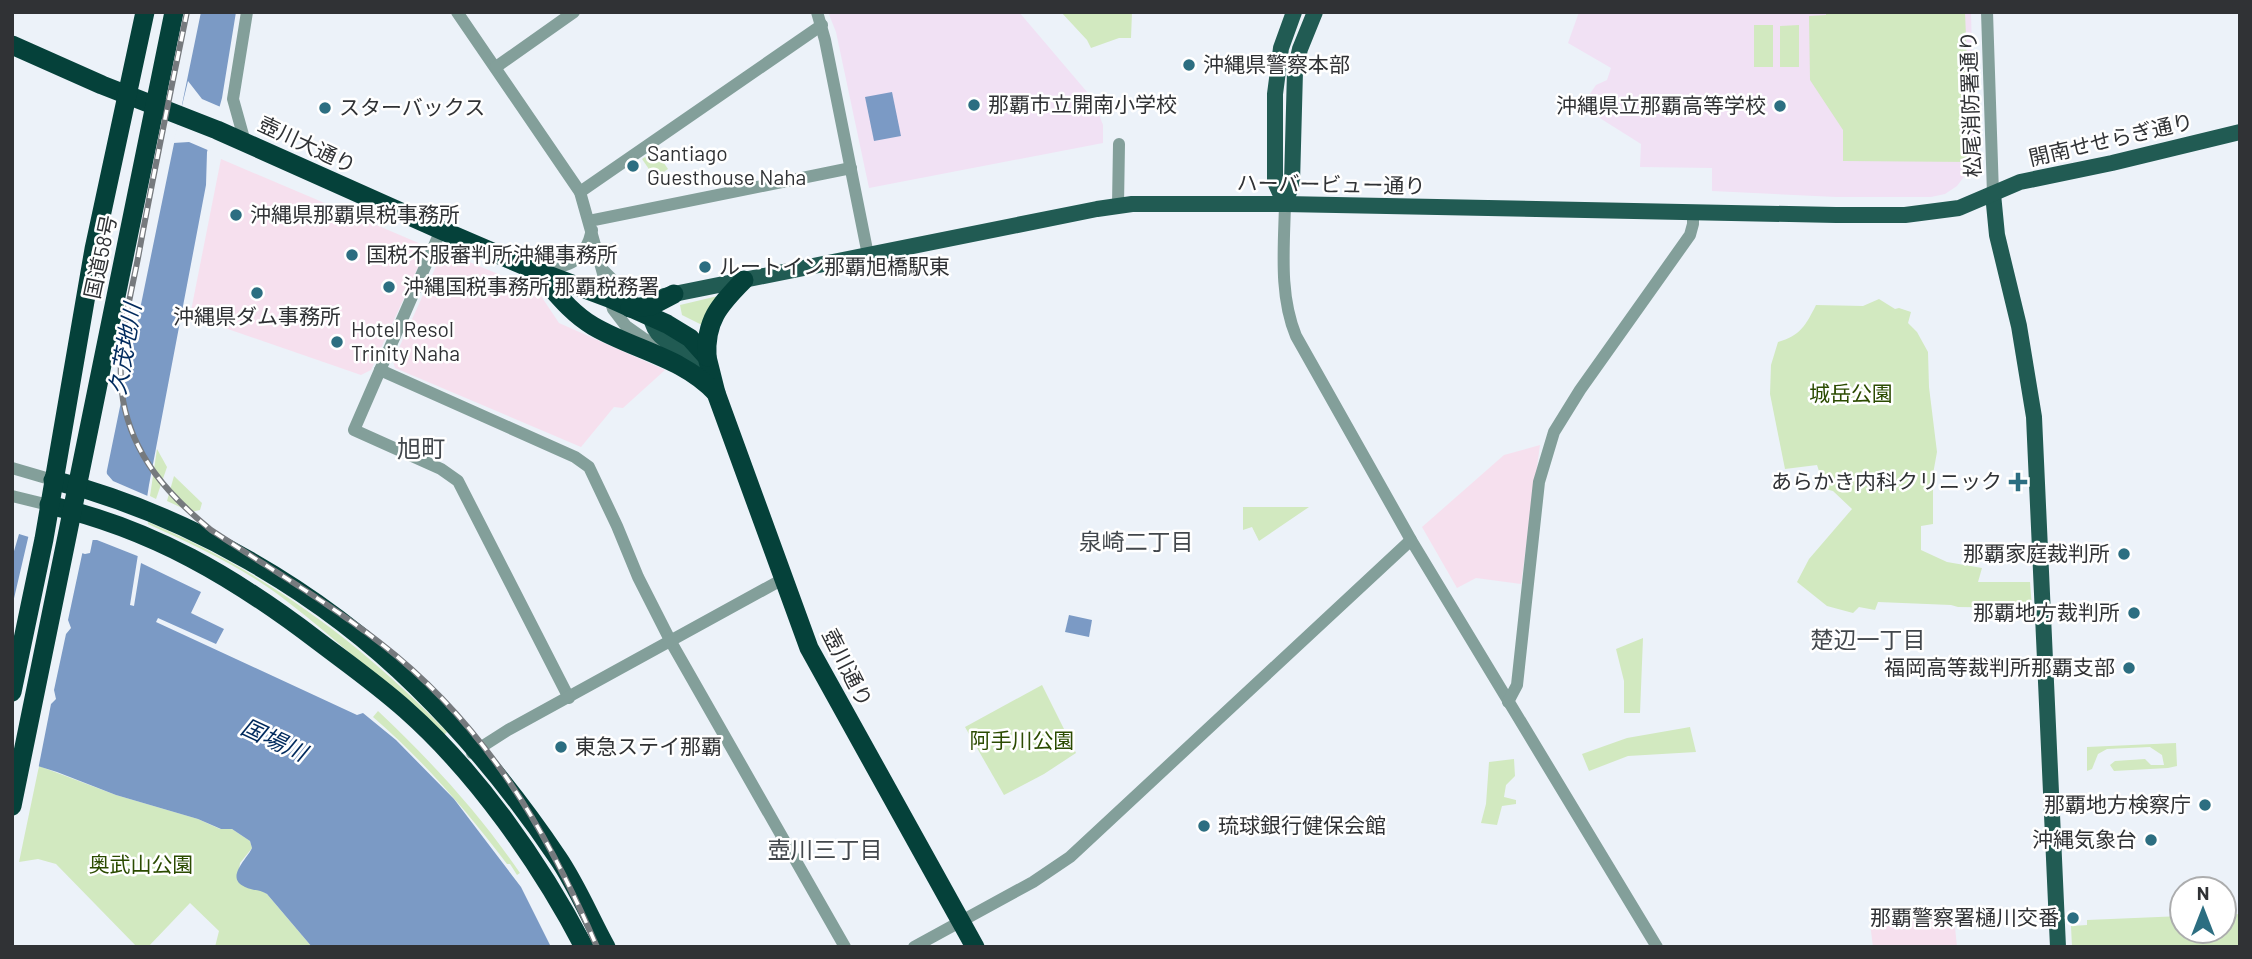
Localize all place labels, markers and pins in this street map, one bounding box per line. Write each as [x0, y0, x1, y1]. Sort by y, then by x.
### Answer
place label: 沖縄県警察本部 [1203, 51, 1350, 76]
marker: 沖縄県警察本部 [1181, 57, 1197, 73]
place label: 那覇市立開南小学校 [988, 91, 1177, 116]
place label: 沖縄県立那覇高等学校 [1556, 92, 1766, 117]
place label: スターバックス [339, 94, 485, 119]
marker: 那覇市立開南小学校 [966, 97, 982, 113]
marker: 沖縄県立那覇高等学校 [1772, 98, 1788, 114]
marker: スターバックス [317, 100, 333, 116]
place label: Santiago Guesthouse Naha [647, 140, 806, 189]
marker: Santiago Guesthouse Naha [625, 158, 641, 174]
place label: 沖縄県那覇県税事務所 [250, 201, 460, 226]
marker: 沖縄県那覇県税事務所 [228, 207, 244, 223]
place label: 国税不服審判所沖縄事務所 [366, 241, 618, 266]
marker: 国税不服審判所沖縄事務所 [344, 247, 360, 263]
place label: ルートイン那覇旭橋駅東 [719, 253, 950, 278]
marker: ルートイン那覇旭橋駅東 [697, 259, 713, 275]
place label: 沖縄国税事務所 那覇税務署 [403, 273, 659, 298]
marker: 沖縄国税事務所 那覇税務署 [381, 279, 397, 295]
marker: 沖縄県ダム事務所 [249, 285, 265, 301]
place label: 沖縄県ダム事務所 [173, 303, 341, 328]
place label: Hotel Resol Trinity Naha [351, 316, 460, 365]
marker: Hotel Resol Trinity Naha [329, 334, 345, 350]
place label: あらかき内科クリニック [1771, 468, 2002, 493]
marker: あらかき内科クリニック [2008, 472, 2028, 492]
place label: 那覇家庭裁判所 [1963, 540, 2110, 565]
marker: 那覇家庭裁判所 [2116, 546, 2132, 562]
place label: 那覇地方裁判所 [1973, 599, 2120, 624]
marker: 那覇地方裁判所 [2126, 605, 2142, 621]
place label: 福岡高等裁判所那覇支部 [1884, 654, 2115, 679]
marker: 福岡高等裁判所那覇支部 [2121, 660, 2137, 676]
place label: 東急ステイ那覇 [575, 733, 722, 758]
marker: 東急ステイ那覇 [553, 739, 569, 755]
place label: 那覇地方検察庁 [2044, 791, 2191, 816]
marker: 那覇地方検察庁 [2197, 797, 2213, 813]
place label: 琉球銀行健保会館 [1218, 812, 1386, 837]
marker: 琉球銀行健保会館 [1196, 818, 1212, 834]
place label: 沖縄気象台 [2032, 826, 2137, 851]
marker: 沖縄気象台 [2143, 832, 2159, 848]
place label: 那覇警察署樋川交番 [1870, 904, 2059, 929]
marker: 那覇警察署樋川交番 [2065, 910, 2081, 926]

